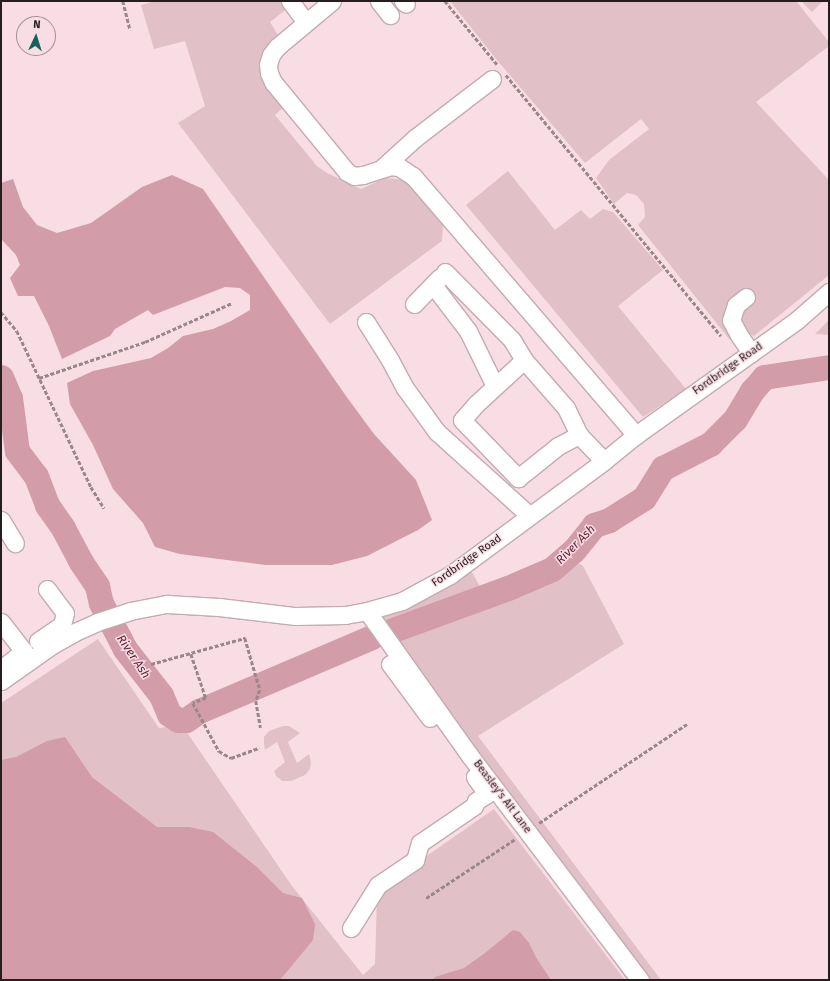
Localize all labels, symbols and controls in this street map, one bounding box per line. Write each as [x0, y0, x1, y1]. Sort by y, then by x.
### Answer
north arrow [16, 16, 56, 56]
text: N [33, 18, 41, 31]
street label: Fordbridge Road [691, 340, 765, 398]
water label: River Ash [553, 522, 599, 568]
street label: Fordbridge Road [430, 532, 504, 590]
water label: River Ash [113, 632, 153, 682]
street label: Beasley's Ait Lane [470, 758, 534, 836]

